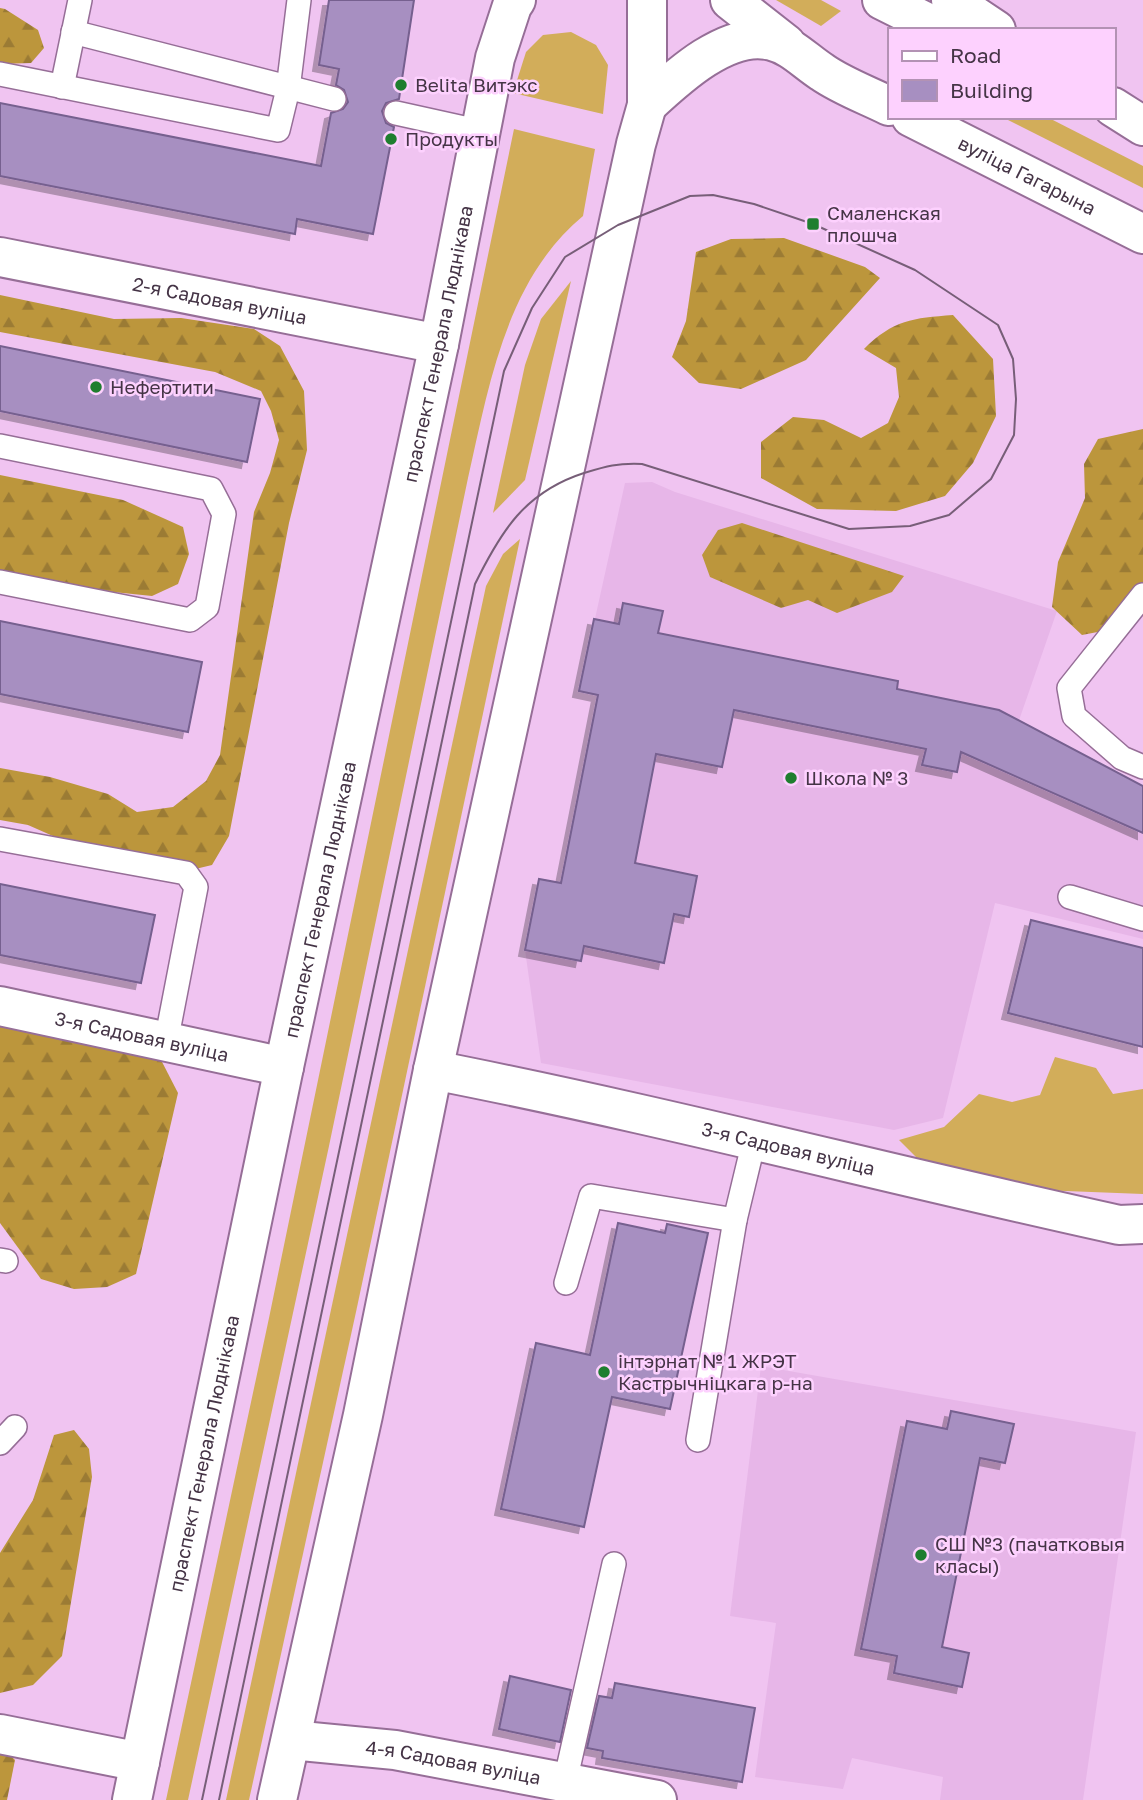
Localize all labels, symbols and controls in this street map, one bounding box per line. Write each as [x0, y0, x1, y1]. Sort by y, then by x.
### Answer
legend [888, 28, 1115, 119]
text: Road [950, 42, 1001, 68]
place label: Belita Витэкс [415, 73, 538, 96]
marker: Belita Витэкс [393, 77, 409, 93]
text: Building [950, 77, 1033, 103]
place label: Продукты [405, 127, 498, 150]
marker: Продукты [383, 131, 399, 147]
street label: вуліца Гагарына [955, 131, 1100, 219]
place label: Смаленская плошча [827, 201, 941, 246]
street label: праспект Генерала Люднікава [398, 203, 477, 484]
marker: Смаленская плошча [805, 216, 821, 232]
street label: 2-я Садовая вуліца [131, 272, 309, 329]
place label: Нефертити [110, 375, 214, 398]
marker: Нефертити [88, 379, 104, 395]
street label: праспект Генерала Люднікава [279, 759, 360, 1040]
place label: Школа № 3 [805, 766, 908, 789]
marker: Школа № 3 [783, 770, 799, 786]
street label: 3-я Садовая вуліца [53, 1006, 231, 1066]
street label: 3-я Садовая вуліца [700, 1117, 877, 1180]
street label: праспект Генерала Люднікава [163, 1313, 243, 1594]
place label: інтэрнат № 1 ЖРЭТ Кастрычніцкага р-на [618, 1349, 813, 1394]
marker: інтэрнат № 1 ЖРЭТ Кастрычніцкага р-на [596, 1364, 612, 1380]
place label: СШ №3 (пачатковыя класы) [935, 1532, 1125, 1577]
marker: СШ №3 (пачатковыя класы) [913, 1547, 929, 1563]
street label: 4-я Садовая вуліца [365, 1735, 543, 1789]

